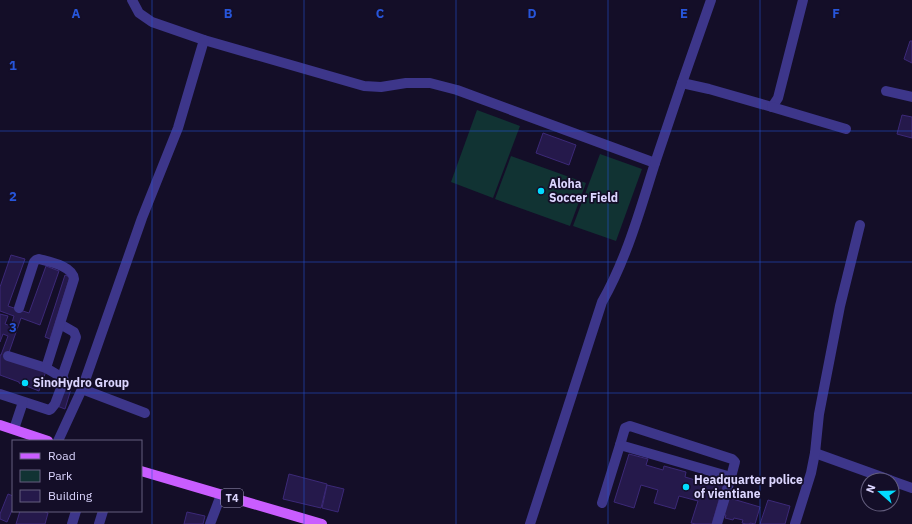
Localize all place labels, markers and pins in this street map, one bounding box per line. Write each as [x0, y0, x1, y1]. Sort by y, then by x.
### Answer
place label: Aloha Soccer Field [549, 176, 618, 205]
marker: Aloha Soccer Field [536, 186, 546, 196]
place label: SinoHydro Group [33, 375, 129, 390]
marker: SinoHydro Group [20, 378, 30, 388]
place label: Headquarter police of vientiane [694, 472, 803, 501]
marker: Headquarter police of vientiane [681, 482, 691, 492]

